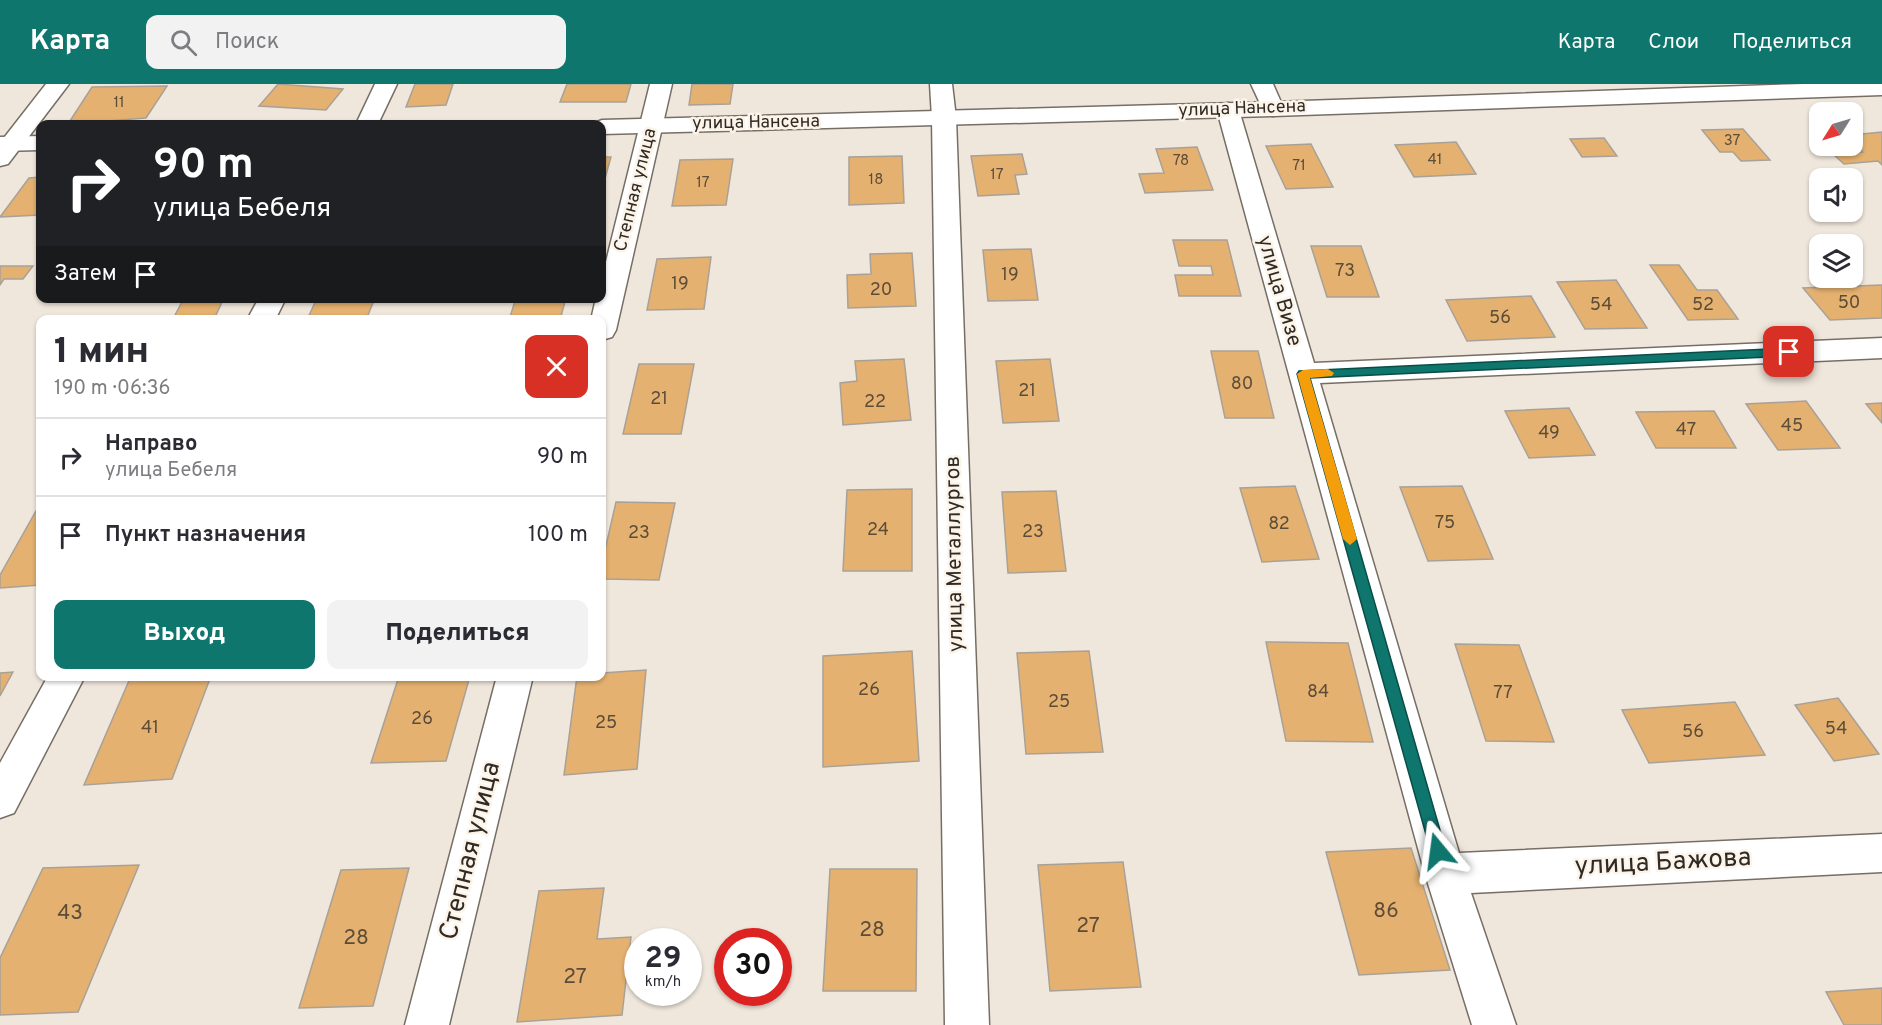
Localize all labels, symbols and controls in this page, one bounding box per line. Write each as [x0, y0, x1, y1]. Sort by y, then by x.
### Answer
search box [146, 15, 566, 69]
text: Карта [30, 24, 110, 60]
icon: search [167, 26, 200, 59]
text: Поиск [215, 29, 279, 56]
text: Карта [1558, 29, 1615, 56]
text: Слои [1648, 29, 1699, 56]
text: Поделиться [1732, 29, 1852, 56]
house number: 11 [113, 94, 125, 113]
street label: улица Нансена [1178, 95, 1306, 123]
north arrow [1809, 102, 1863, 156]
map controls [1809, 102, 1863, 288]
street label: улица Нансена [692, 110, 820, 136]
street label: Степная улица [610, 126, 662, 254]
house number: 37 [1724, 132, 1741, 151]
text: 90 m [153, 140, 254, 193]
icon: right [54, 144, 132, 222]
house number: 41 [1428, 151, 1442, 170]
house number: 78 [1173, 152, 1189, 171]
house number: 71 [1292, 157, 1306, 176]
house number: 17 [990, 166, 1004, 185]
button: sound [1809, 168, 1863, 222]
house number: 18 [869, 171, 883, 190]
house number: 17 [696, 174, 710, 193]
text: улица Бебеля [153, 192, 331, 226]
street label: улица Визе [1250, 232, 1308, 350]
button: layers [1809, 234, 1863, 288]
icon: arrive [129, 258, 162, 291]
house number: 73 [1335, 260, 1355, 283]
text: Затем [54, 261, 117, 288]
house number: 19 [1001, 264, 1019, 287]
house number: 19 [671, 273, 689, 296]
house number: 20 [870, 279, 892, 302]
house number: 50 [1838, 292, 1860, 315]
house number: 54 [1590, 294, 1612, 317]
house number: 52 [1692, 294, 1714, 317]
house number: 56 [1489, 307, 1511, 330]
pin [1763, 326, 1814, 377]
text: 1 мин [54, 330, 149, 376]
button: close [525, 335, 588, 398]
icon: arrive [1772, 335, 1805, 368]
house number: 80 [1231, 373, 1253, 396]
text: 190 m · 06:36 [54, 376, 170, 402]
house number: 21 [1018, 380, 1036, 403]
house number: 21 [650, 388, 668, 411]
house number: 22 [864, 391, 886, 414]
house number: 45 [1781, 415, 1803, 438]
house number: 47 [1676, 419, 1696, 442]
house number: 49 [1538, 422, 1560, 445]
text: Направо [105, 431, 197, 458]
icon: right [54, 441, 87, 474]
text: 90 m [537, 444, 588, 471]
street label: улица Металлургов [940, 456, 970, 652]
text: улица Бебеля [105, 458, 237, 484]
house number: 75 [1435, 512, 1455, 535]
house number: 82 [1268, 513, 1290, 536]
icon: arrive [54, 519, 87, 552]
house number: 24 [867, 519, 889, 542]
house number: 23 [1022, 521, 1044, 544]
text: Пункт назначения [105, 522, 306, 549]
text: 100 m [528, 522, 588, 549]
house number: 23 [628, 522, 650, 545]
button: Выход [54, 600, 315, 669]
button: Поделиться [327, 600, 588, 669]
house number: 26 [858, 679, 880, 702]
house number: 84 [1307, 681, 1329, 704]
house number: 77 [1493, 682, 1513, 705]
house number: 25 [1048, 691, 1070, 714]
house number: 26 [411, 708, 433, 731]
house number: 25 [595, 712, 617, 735]
house number: 41 [141, 717, 159, 740]
house number: 54 [1825, 718, 1847, 741]
house number: 56 [1682, 721, 1704, 744]
street label: Степная улица [433, 758, 509, 944]
position arrow [1406, 819, 1470, 883]
street label: улица Бажова [1574, 842, 1752, 884]
house number: 86 [1373, 898, 1399, 925]
house number: 43 [57, 900, 83, 927]
house number: 27 [1076, 913, 1100, 940]
house number: 28 [859, 917, 885, 944]
house number: 28 [343, 925, 369, 952]
speed limit sign: 30 [714, 928, 792, 1006]
text: 29 [645, 941, 681, 978]
house number: 27 [563, 964, 587, 991]
text: km/h [645, 973, 681, 992]

